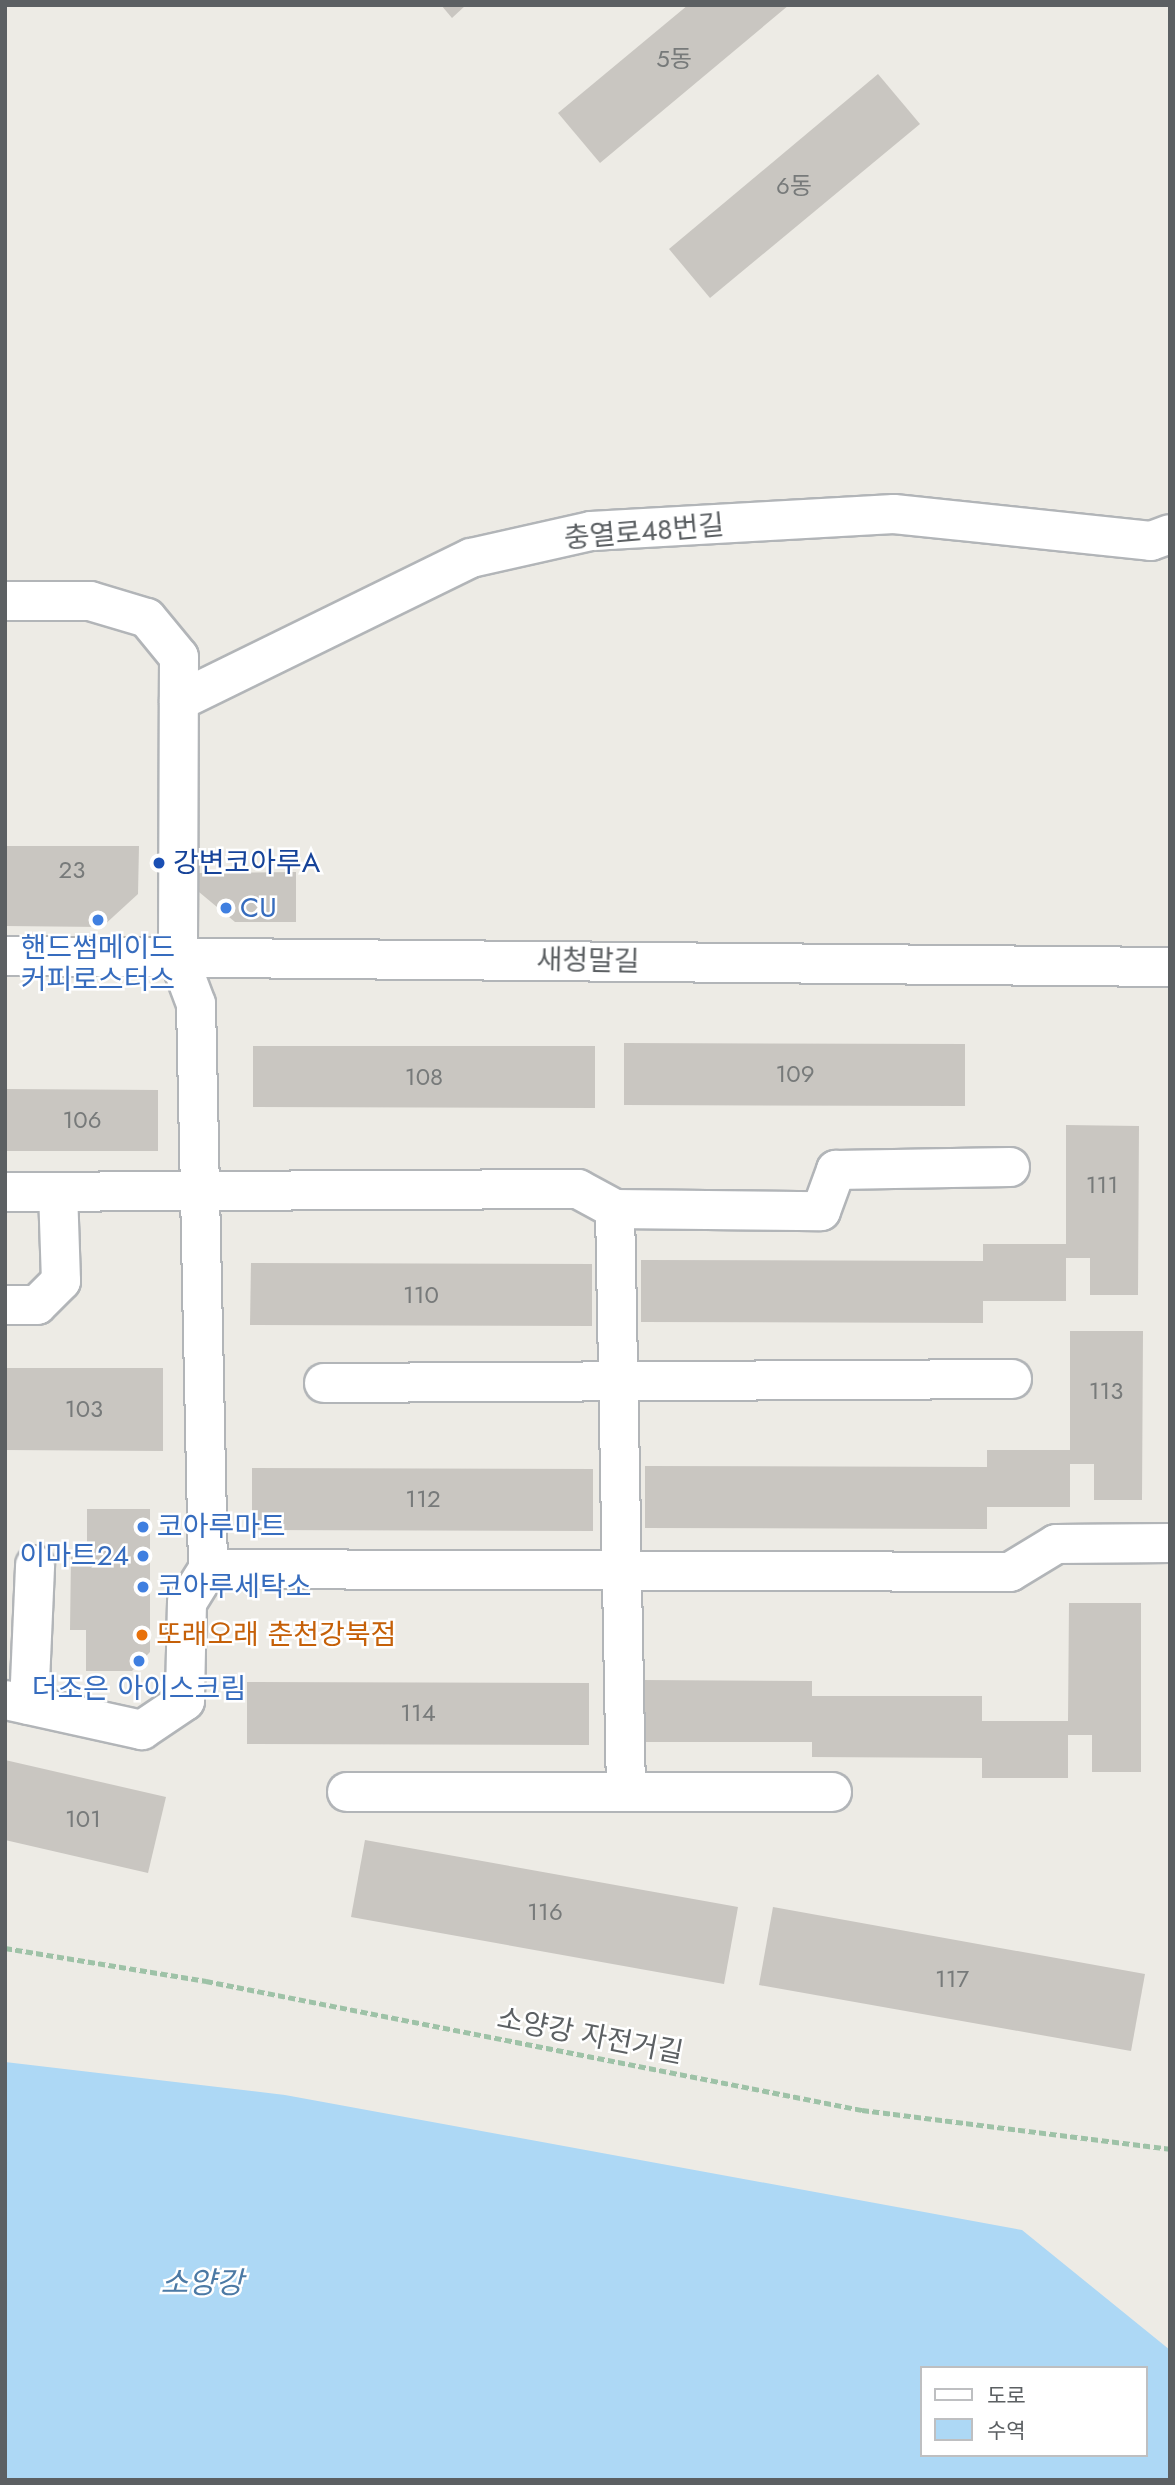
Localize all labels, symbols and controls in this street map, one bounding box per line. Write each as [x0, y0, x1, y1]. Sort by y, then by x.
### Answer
house number: 5동 [656, 45, 692, 73]
house number: 6동 [776, 172, 812, 200]
street label: 충열로48번길 [563, 508, 725, 556]
place label: 강변코아루A [173, 846, 320, 880]
marker: 강변코아루A [151, 855, 167, 871]
house number: 23 [59, 856, 85, 884]
place label: CU [240, 891, 277, 925]
marker: CU [218, 900, 234, 916]
marker: 핸드썸메이드 커피로스터스 [90, 912, 106, 928]
place label: 핸드썸메이드 커피로스터스 [21, 931, 175, 997]
street label: 새청말길 [536, 943, 640, 979]
house number: 109 [775, 1060, 815, 1088]
house number: 108 [405, 1063, 443, 1091]
house number: 106 [62, 1106, 102, 1134]
house number: 111 [1086, 1171, 1118, 1199]
house number: 110 [403, 1281, 439, 1309]
house number: 113 [1089, 1377, 1123, 1405]
house number: 103 [65, 1395, 103, 1423]
house number: 112 [405, 1485, 441, 1513]
place label: 코아루마트 [157, 1510, 286, 1544]
marker: 코아루마트 [135, 1519, 151, 1535]
place label: 이마트24 [19, 1539, 129, 1573]
marker: 이마트24 [135, 1548, 151, 1564]
place label: 코아루세탁소 [157, 1570, 312, 1604]
marker: 코아루세탁소 [135, 1579, 151, 1595]
place label: 또래오래 춘천강북점 [156, 1618, 396, 1652]
marker: 또래오래 춘천강북점 [134, 1627, 150, 1643]
marker: 더조은 아이스크림 [131, 1653, 147, 1669]
place label: 더조은 아이스크림 [32, 1672, 246, 1706]
house number: 114 [400, 1699, 436, 1727]
house number: 101 [65, 1805, 101, 1833]
house number: 116 [527, 1898, 563, 1926]
house number: 117 [935, 1965, 969, 1993]
street label: 소양강 자전거길 [494, 2002, 686, 2070]
water label: 소양강 [161, 2265, 243, 2301]
legend [920, 2366, 1147, 2457]
text: 도로 [987, 2381, 1026, 2411]
text: 수역 [987, 2416, 1026, 2446]

